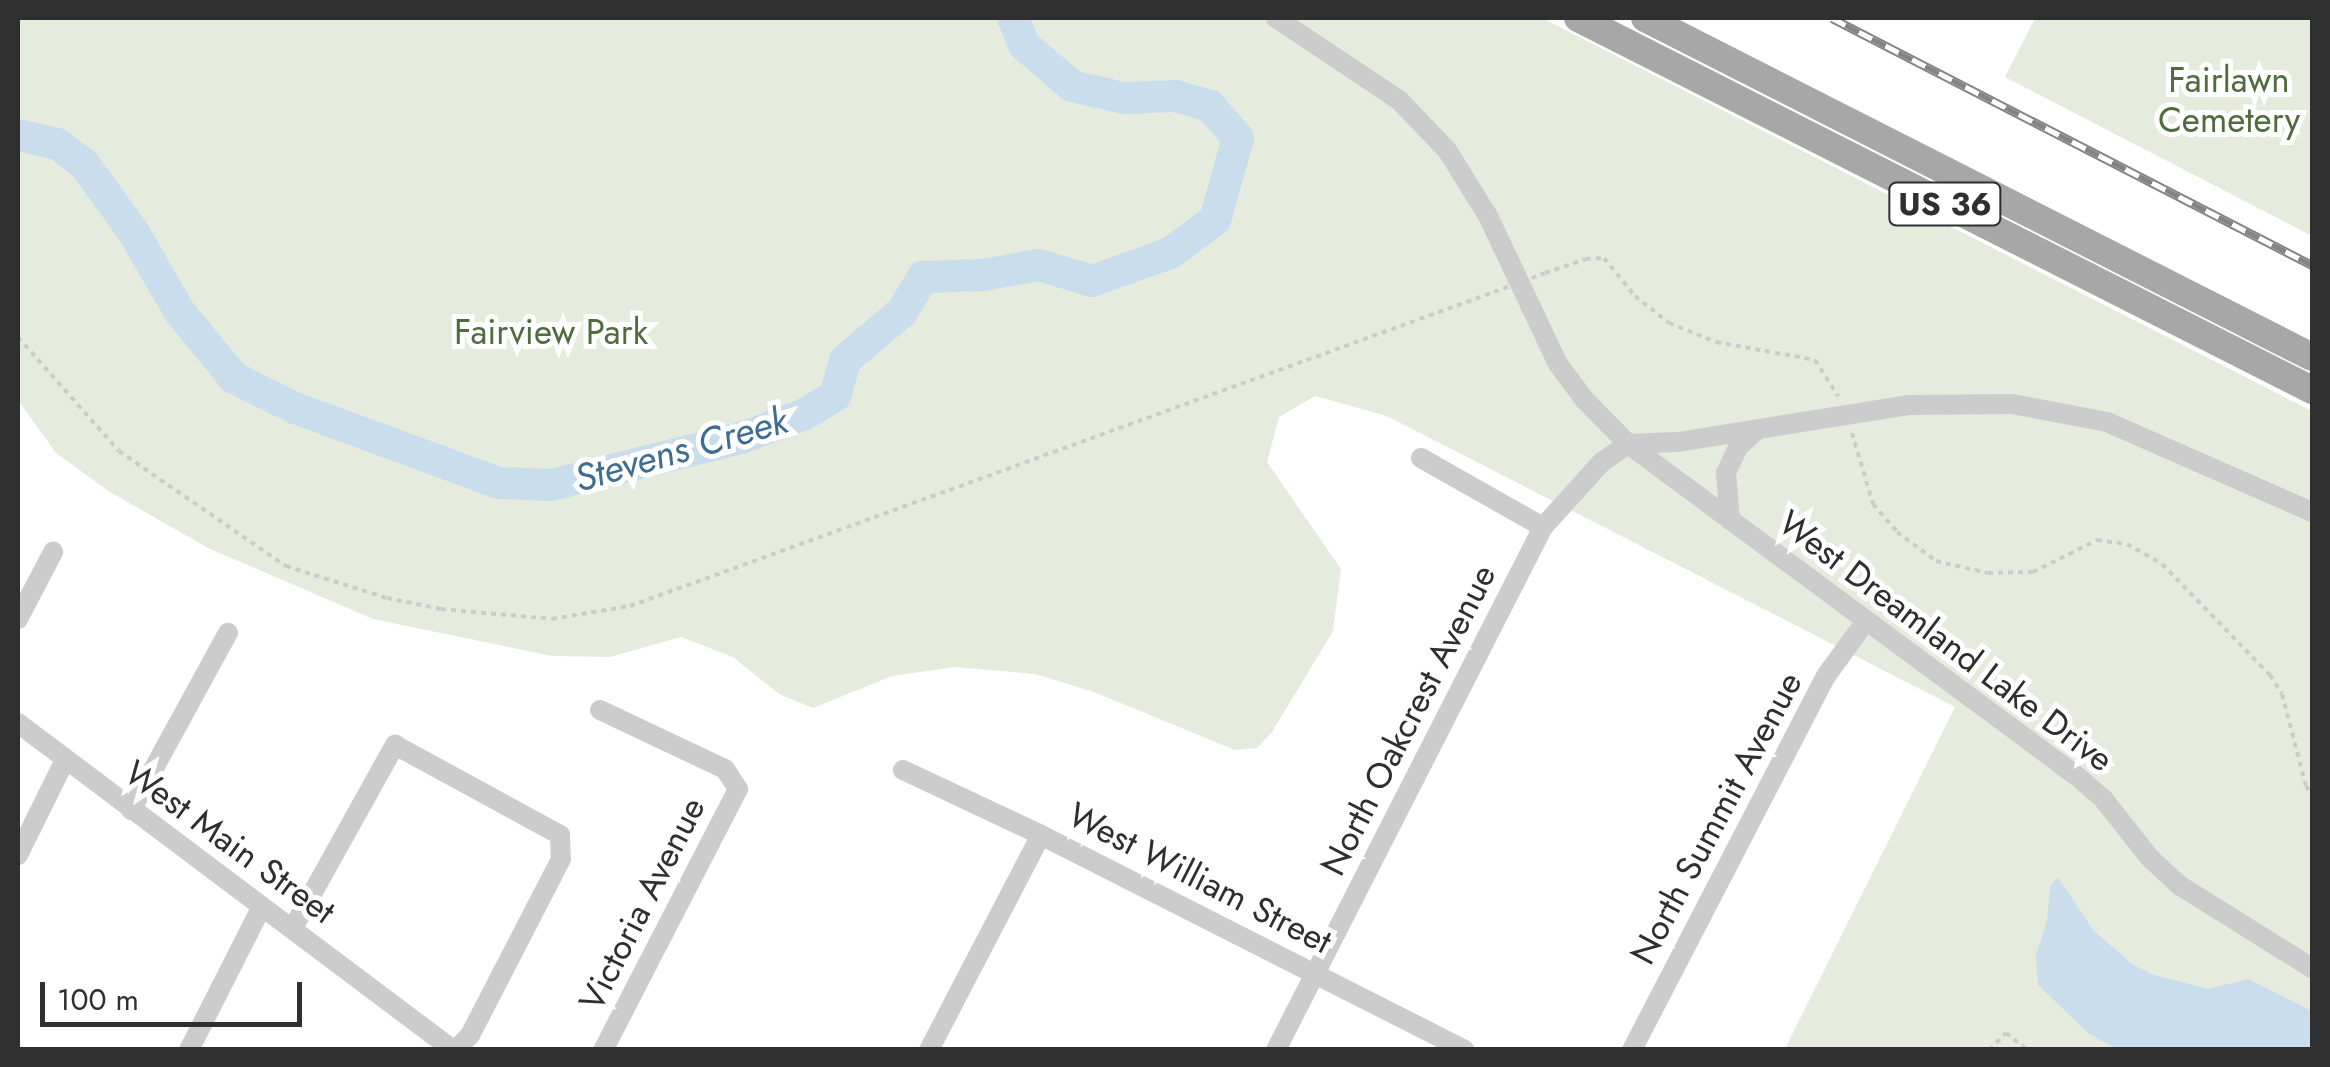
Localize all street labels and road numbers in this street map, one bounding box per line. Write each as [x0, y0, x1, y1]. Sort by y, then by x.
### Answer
road number: US 36 [1888, 177, 2002, 231]
street label: West Dreamland Lake Drive [1771, 502, 2121, 780]
street label: North Oakcrest Avenue [1311, 558, 1505, 882]
street label: North Summit Avenue [1621, 665, 1811, 971]
street label: West Main Street [117, 752, 343, 932]
street label: Victoria Avenue [570, 790, 714, 1018]
street label: West William Street [1061, 793, 1339, 963]

